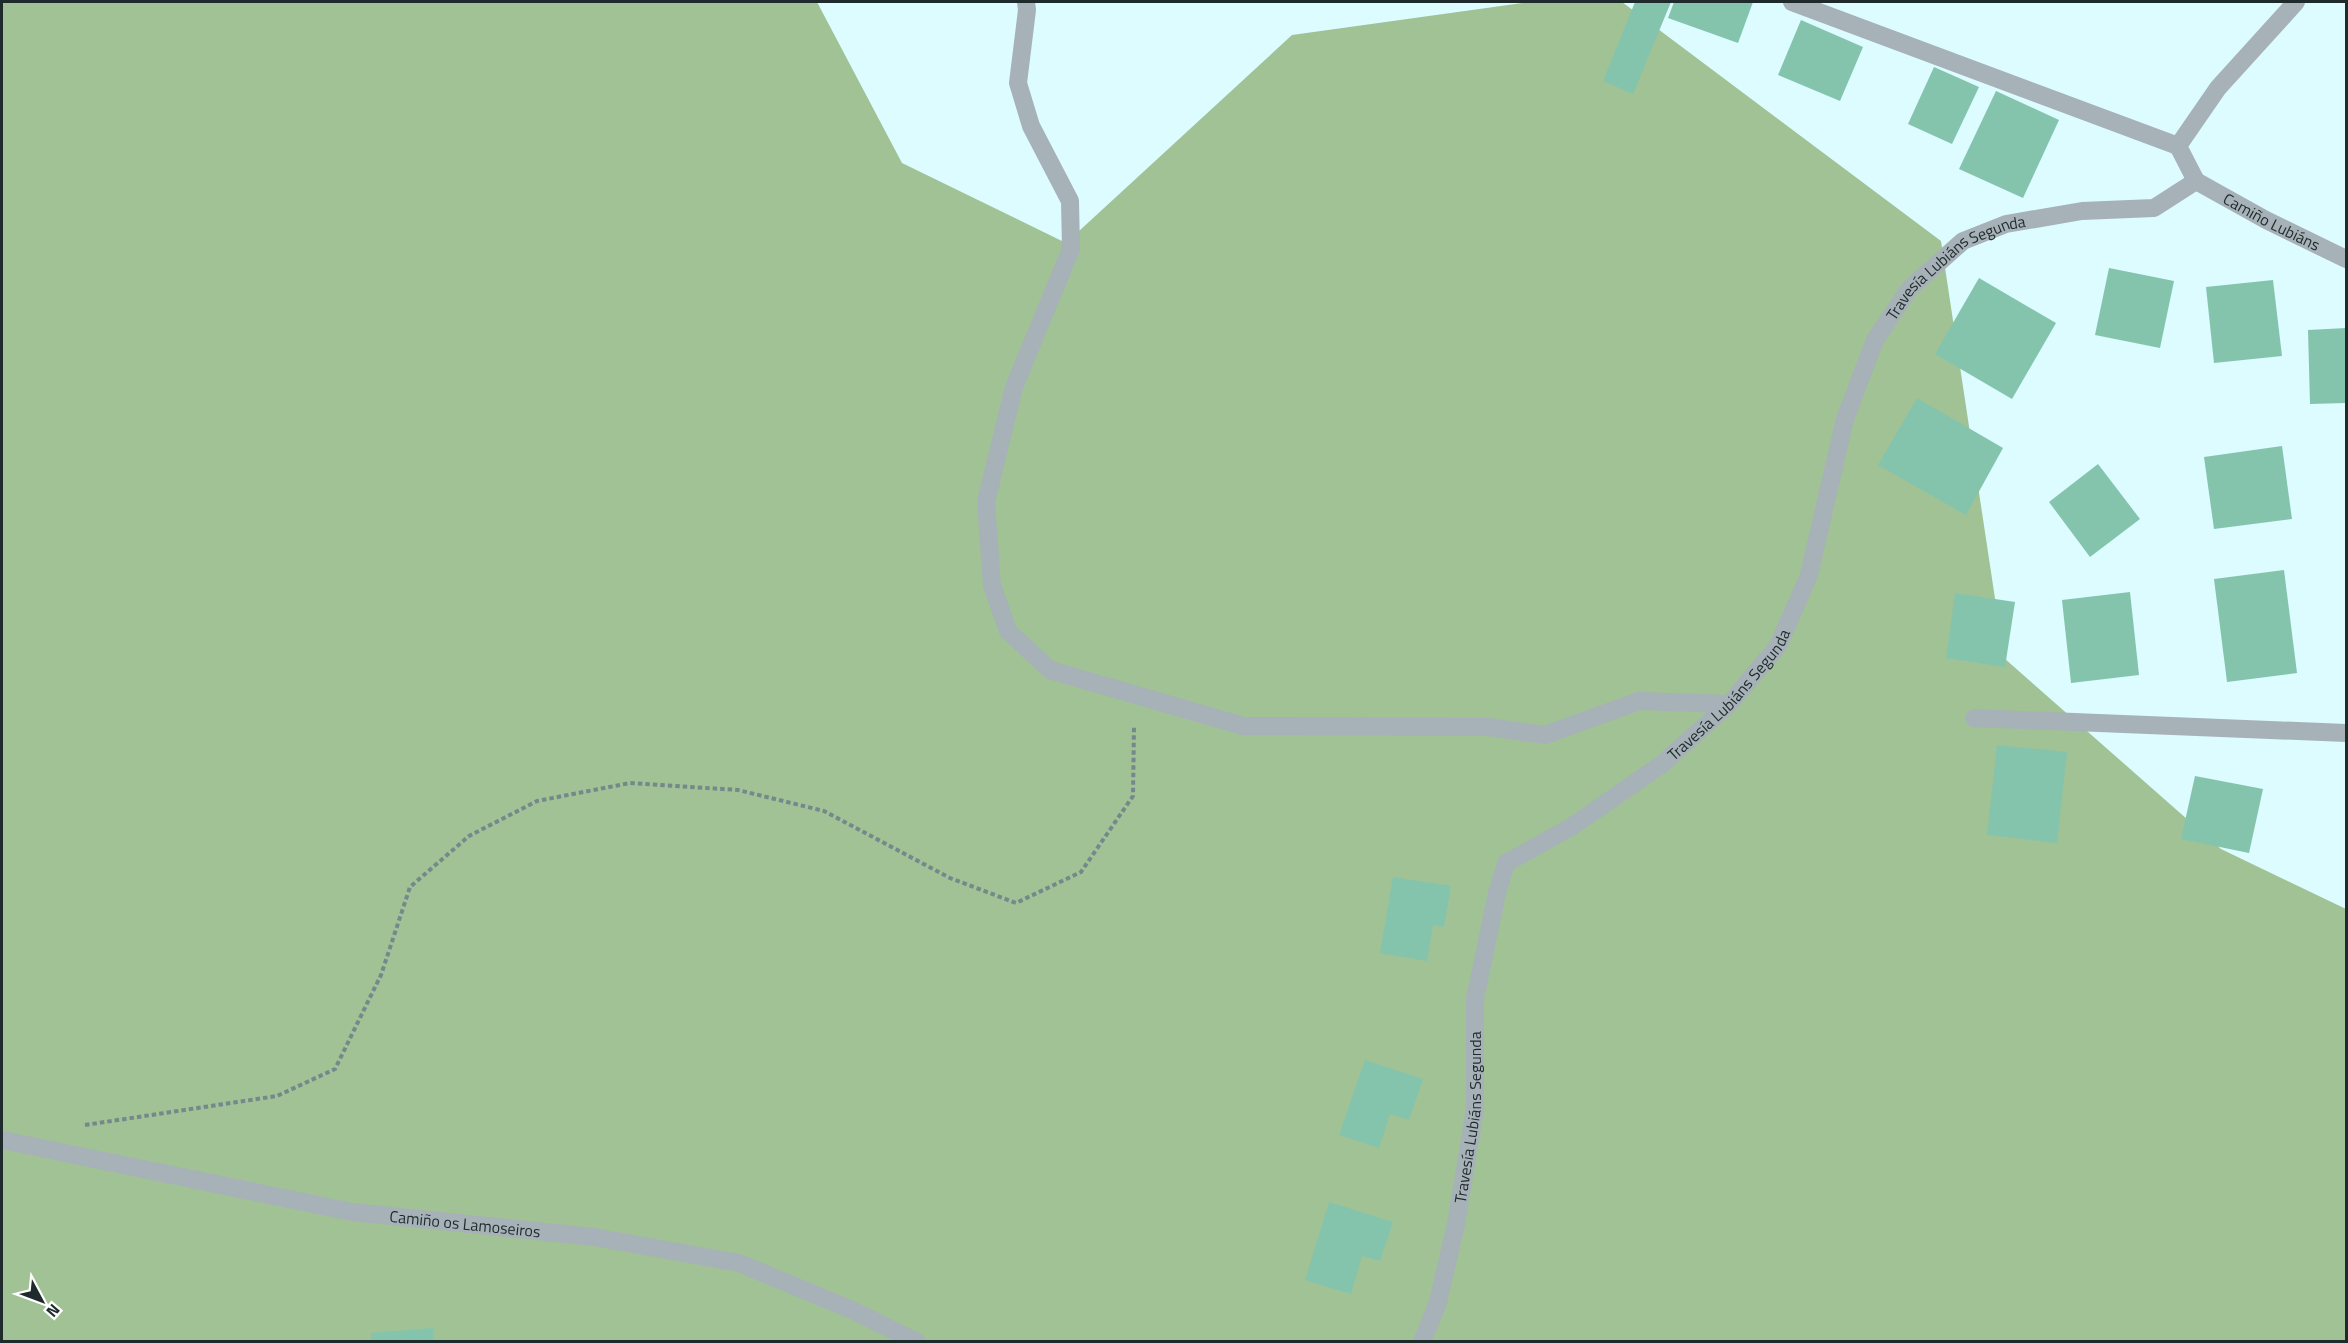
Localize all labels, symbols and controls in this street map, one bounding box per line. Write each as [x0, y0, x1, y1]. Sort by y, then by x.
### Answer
street label: Camiño Lubiáns [2219, 186, 2324, 257]
street label: Travesía Lubiáns Segunda [1880, 209, 2027, 325]
street label: Travesía Lubiáns Segunda [1662, 625, 1796, 766]
street label: Travesía Lubiáns Segunda [1448, 1031, 1487, 1205]
street label: Camiño os Lamoseiros [388, 1204, 542, 1243]
north arrow [12, 1271, 72, 1331]
text: N [41, 1299, 66, 1323]

